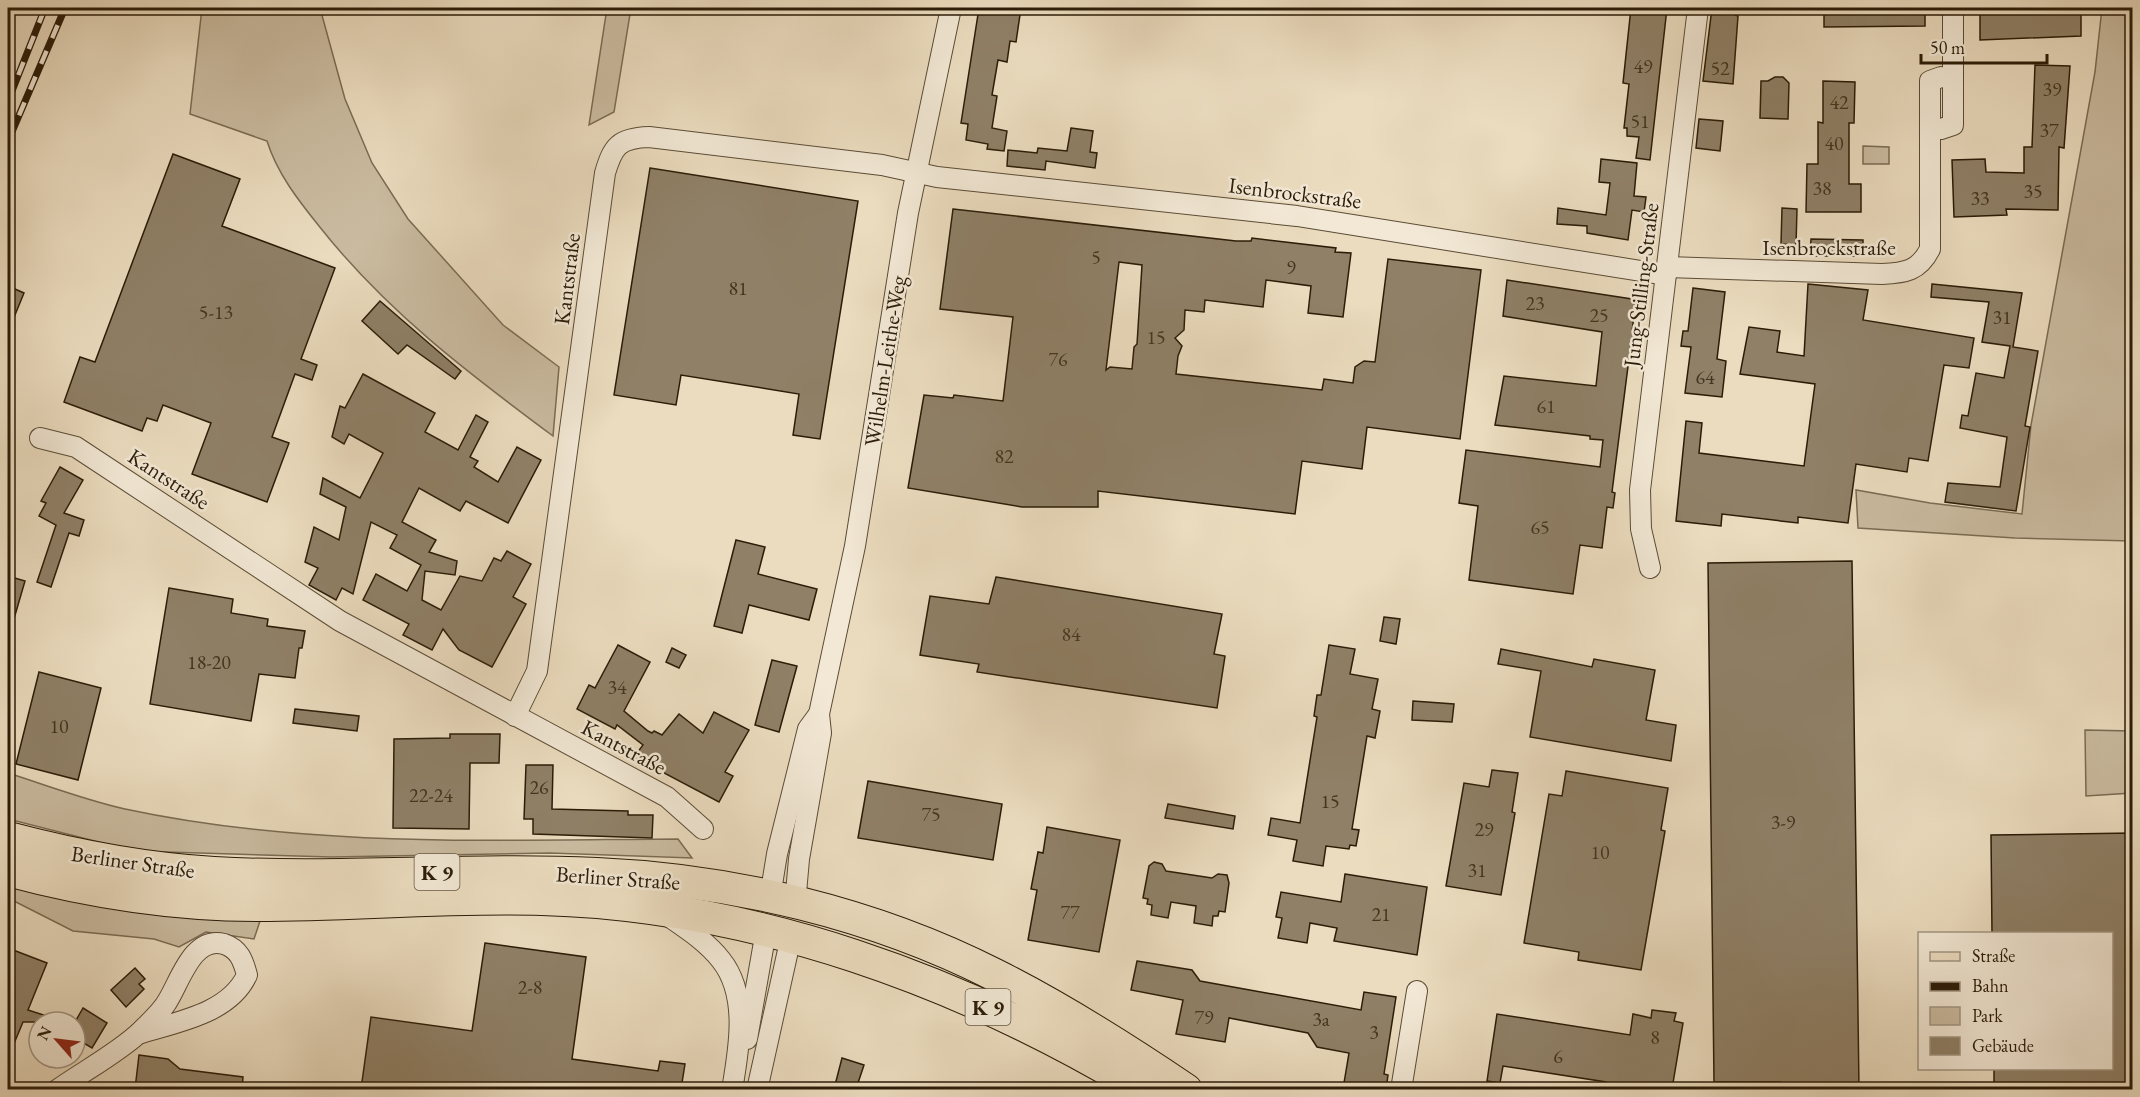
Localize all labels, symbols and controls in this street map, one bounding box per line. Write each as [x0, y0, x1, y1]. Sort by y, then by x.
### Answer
scale bar [1921, 27, 2047, 65]
text: 50 m [1930, 36, 1965, 59]
house number: 49 [1633, 53, 1653, 79]
house number: 52 [1710, 55, 1730, 81]
house number: 39 [2042, 76, 2062, 102]
house number: 42 [1829, 89, 1849, 115]
house number: 51 [1630, 108, 1650, 134]
house number: 37 [2039, 117, 2059, 143]
house number: 40 [1824, 130, 1844, 156]
street label: Isenbrockstraße [1227, 170, 1363, 216]
house number: 38 [1812, 175, 1832, 201]
house number: 35 [2023, 178, 2043, 204]
house number: 33 [1970, 185, 1990, 211]
street label: Jung-Stilling-Straße [1616, 201, 1665, 371]
street label: Kantstraße [547, 231, 587, 326]
street label: Isenbrockstraße [1762, 233, 1896, 262]
house number: 5 [1091, 244, 1101, 270]
house number: 9 [1286, 254, 1296, 280]
street label: Wilhelm-Leithe-Weg [857, 273, 913, 449]
house number: 81 [728, 275, 748, 301]
house number: 23 [1525, 290, 1545, 316]
house number: 5-13 [199, 299, 233, 325]
house number: 25 [1589, 302, 1609, 328]
house number: 31 [1992, 304, 2012, 330]
house number: 15 [1146, 324, 1166, 350]
house number: 76 [1048, 346, 1068, 372]
house number: 64 [1695, 364, 1715, 390]
house number: 61 [1536, 393, 1556, 419]
street label: Kantstraße [122, 442, 216, 516]
house number: 82 [994, 443, 1014, 469]
house number: 65 [1530, 514, 1550, 540]
house number: 84 [1061, 621, 1081, 647]
house number: 18-20 [187, 649, 231, 675]
house number: 34 [607, 674, 627, 700]
house number: 10 [49, 713, 69, 739]
street label: Kantstraße [577, 713, 672, 782]
house number: 26 [529, 774, 549, 800]
house number: 22-24 [409, 782, 453, 808]
house number: 15 [1320, 788, 1340, 814]
house number: 75 [921, 801, 941, 827]
house number: 3-9 [1771, 809, 1796, 835]
house number: 29 [1474, 816, 1494, 842]
street label: Berliner Straße [69, 839, 197, 885]
house number: 10 [1590, 839, 1610, 865]
road number: K 9 [414, 854, 460, 890]
house number: 31 [1467, 857, 1487, 883]
street label: Berliner Straße [555, 859, 681, 897]
house number: 77 [1060, 899, 1080, 925]
house number: 21 [1371, 901, 1391, 927]
legend [1918, 932, 2113, 1070]
text: Straße [1972, 944, 2015, 967]
house number: 2-8 [518, 974, 542, 1000]
text: Bahn [1972, 974, 2009, 997]
road number: K 9 [966, 989, 1010, 1025]
house number: 79 [1194, 1004, 1214, 1030]
text: Park [1972, 1004, 2003, 1027]
house number: 3a [1312, 1006, 1330, 1032]
north arrow [27, 1010, 87, 1070]
house number: 3 [1369, 1019, 1379, 1045]
text: N [32, 1023, 57, 1044]
house number: 8 [1650, 1024, 1660, 1050]
text: Gebäude [1972, 1034, 2034, 1057]
house number: 6 [1553, 1043, 1563, 1069]

